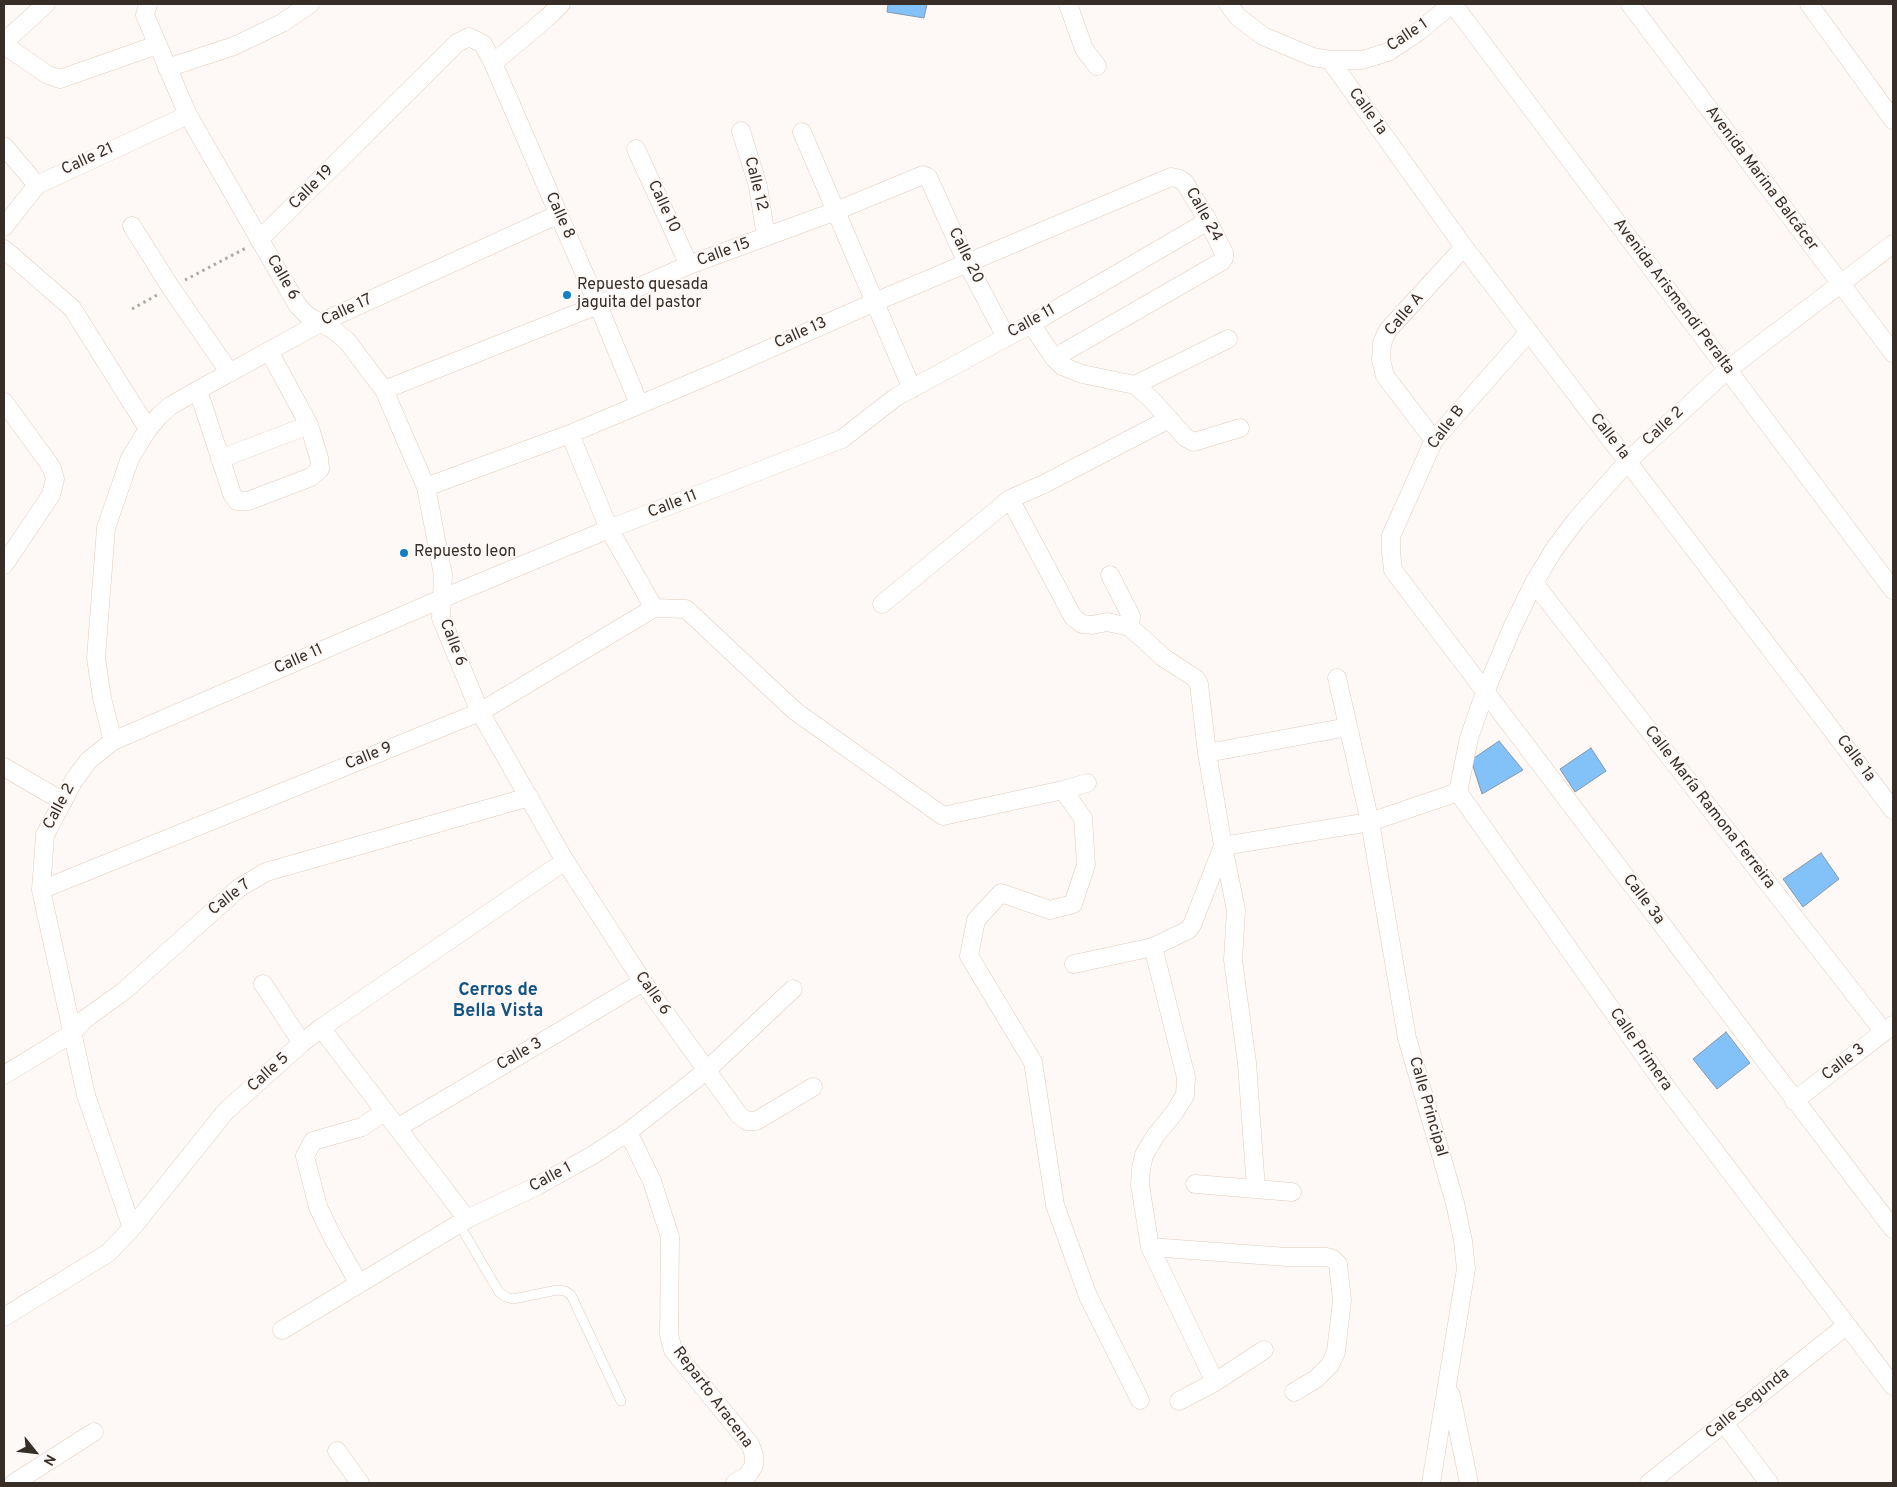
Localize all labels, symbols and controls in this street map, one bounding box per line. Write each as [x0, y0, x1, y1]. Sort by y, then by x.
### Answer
street label: Calle 1 [1384, 15, 1432, 57]
street label: Calle 1a [1344, 85, 1390, 139]
street label: Avenida Marina Balcácer [1700, 103, 1822, 255]
street label: Calle 21 [59, 140, 117, 180]
street label: Calle 12 [739, 155, 771, 213]
street label: Calle 19 [286, 162, 338, 214]
street label: Calle 10 [643, 178, 683, 236]
street label: Calle 24 [1180, 185, 1226, 245]
street label: Calle 8 [540, 190, 578, 242]
street label: Avenida Arismendi Peralta [1608, 215, 1738, 379]
street label: Calle 20 [943, 225, 987, 287]
street label: Calle 15 [695, 235, 753, 271]
street label: Calle 6 [261, 252, 303, 304]
place label: Repuesto quesada jaguita del pastor [577, 276, 708, 314]
marker: Repuesto quesada jaguita del pastor [561, 289, 573, 301]
street label: Calle A [1381, 290, 1429, 340]
street label: Calle 17 [319, 291, 375, 331]
street label: Calle 11 [1005, 301, 1059, 343]
street label: Calle 13 [772, 314, 830, 354]
street label: Calle B [1424, 402, 1470, 454]
street label: Calle 2 [1639, 403, 1689, 451]
street label: Calle 1a [1585, 410, 1633, 464]
street label: Calle 11 [646, 487, 700, 523]
place label: Repuesto leon [414, 543, 516, 563]
marker: Repuesto leon [398, 547, 410, 559]
street label: Calle 6 [434, 617, 470, 669]
street label: Calle 11 [272, 641, 326, 679]
street label: Calle María Ramona Ferreira [1639, 723, 1779, 893]
street label: Calle 1a [1831, 732, 1879, 786]
street label: Calle 9 [343, 739, 395, 775]
street label: Calle 2 [40, 781, 80, 833]
street label: Calle 3a [1618, 871, 1668, 929]
street label: Calle 7 [205, 876, 255, 920]
street label: Calle 6 [630, 968, 674, 1020]
district label: Cerros de Bella Vista [453, 980, 543, 1022]
street label: Calle Primera [1604, 1005, 1676, 1095]
street label: Calle 3 [494, 1034, 546, 1076]
street label: Calle 3 [1819, 1040, 1869, 1086]
street label: Calle 5 [244, 1049, 294, 1097]
street label: Calle Principal [1404, 1055, 1450, 1159]
street label: Calle 1 [526, 1159, 576, 1197]
street label: Reparto Aracena [668, 1344, 756, 1452]
street label: Calle Segunda [1702, 1364, 1794, 1444]
north arrow [10, 1427, 60, 1477]
text: N [39, 1451, 58, 1468]

